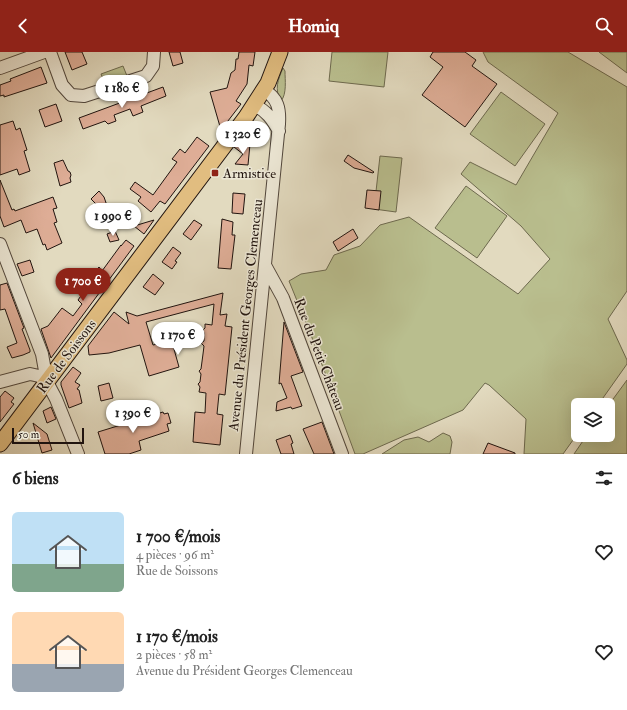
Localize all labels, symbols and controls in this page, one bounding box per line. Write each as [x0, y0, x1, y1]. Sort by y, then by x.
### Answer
icon: back [12, 15, 34, 37]
text: Homiq [288, 15, 339, 38]
icon: search [593, 15, 615, 37]
pin: 1 180 € [85, 75, 159, 109]
text: 1 180 € [104, 80, 140, 96]
pin: 1 320 € [206, 121, 280, 155]
text: 1 320 € [225, 126, 261, 142]
place label: Armistice [222, 165, 276, 182]
marker: Armistice [210, 168, 220, 178]
street label: Avenue du Président Georges Clemenceau [225, 198, 266, 433]
pin: 1 990 € [76, 203, 150, 237]
text: 1 990 € [94, 208, 132, 224]
pin: 1 700 € [46, 268, 120, 302]
text: 1 700 € [65, 273, 101, 289]
street label: Rue du Petit Château [290, 296, 349, 413]
street label: Rue de Soissons [33, 316, 100, 397]
pin: 1 170 € [141, 322, 215, 356]
text: 1 170 € [161, 327, 195, 343]
map controls [571, 398, 615, 442]
button: layers [571, 398, 615, 442]
pin: 1 390 € [96, 400, 170, 434]
text: 1 390 € [115, 405, 151, 421]
scale bar [12, 426, 84, 445]
text: 50 m [18, 428, 39, 441]
icon: filters [593, 467, 615, 489]
text: 6 biens [12, 468, 59, 489]
text: 1 700 €/mois [136, 526, 220, 547]
icon: home [44, 528, 92, 576]
icon: heart [593, 541, 615, 563]
text: 4 pièces · 96 m² [136, 547, 214, 563]
text: Rue de Soissons [136, 563, 218, 579]
text: 1 170 €/mois [136, 626, 218, 647]
icon: home [44, 628, 92, 676]
icon: heart [593, 641, 615, 663]
text: 2 pièces · 58 m² [136, 647, 212, 663]
text: Avenue du Président Georges Clemenceau [136, 663, 353, 679]

